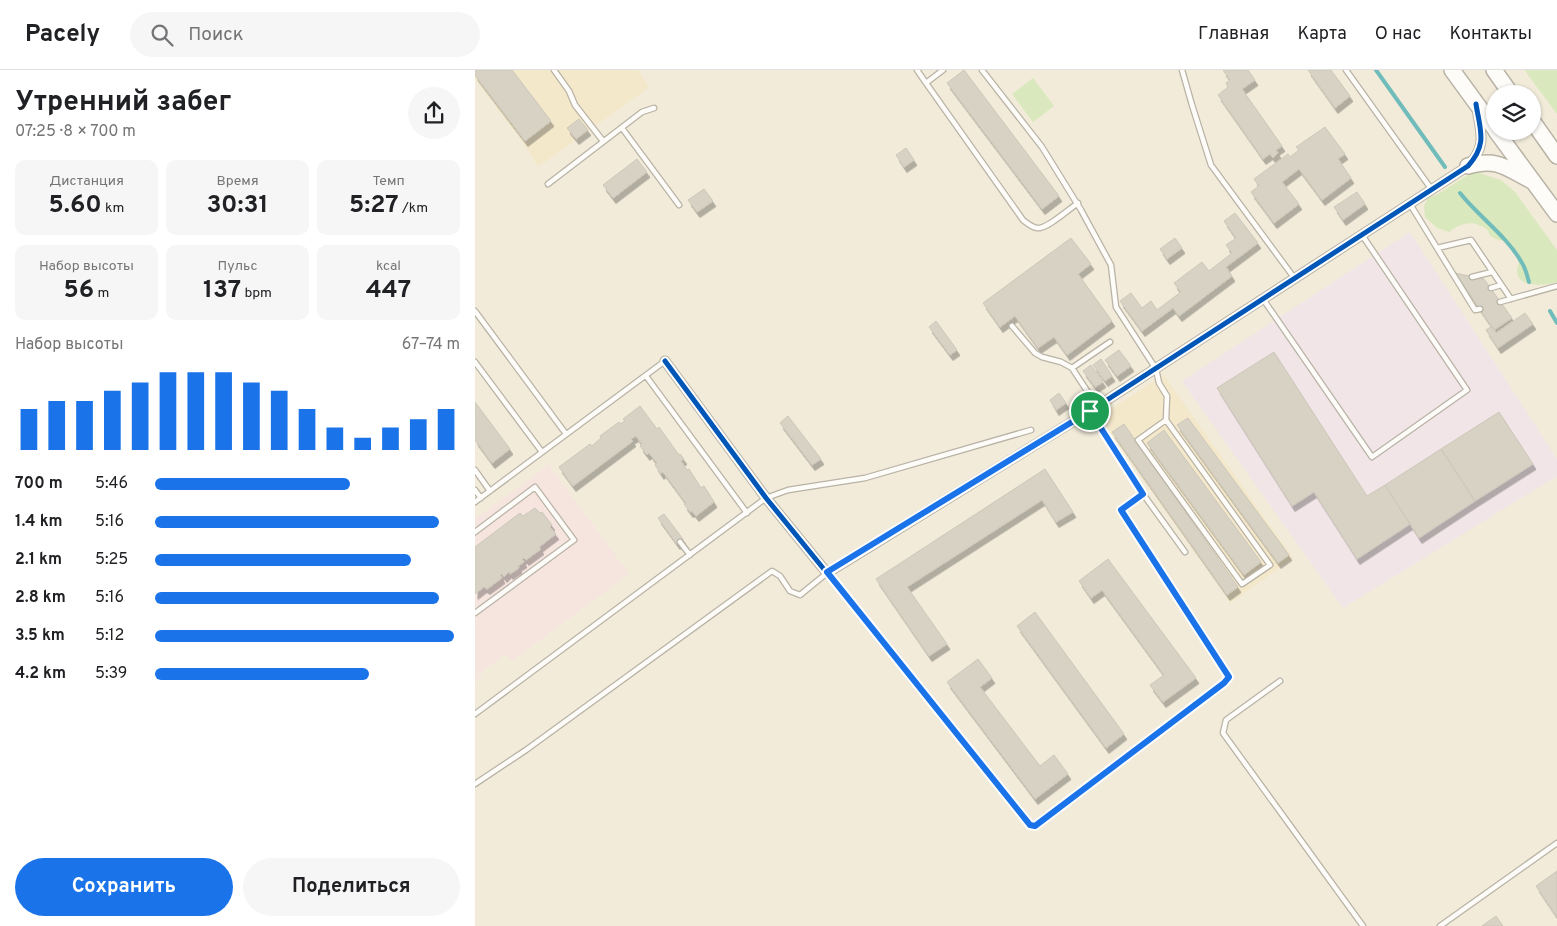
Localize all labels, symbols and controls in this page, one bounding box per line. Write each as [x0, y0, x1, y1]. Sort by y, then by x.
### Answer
search box [130, 12, 480, 57]
text: Pacely [25, 20, 100, 50]
icon: search [148, 21, 176, 49]
text: Поиск [188, 23, 244, 47]
text: Главная [1198, 23, 1269, 46]
text: Карта [1297, 23, 1347, 46]
text: О нас [1375, 23, 1421, 46]
text: Контакты [1449, 23, 1532, 46]
text: Утренний забег [15, 85, 231, 121]
map controls [1486, 85, 1541, 140]
button: layers [1486, 85, 1541, 140]
button: share [408, 87, 460, 139]
text: 07:25 · 8 × 700 m [15, 122, 136, 142]
text: Дистанция [49, 173, 124, 190]
text: Время [216, 173, 259, 190]
text: Темп [372, 173, 405, 190]
text: 5.60 [49, 190, 102, 222]
text: 30:31 [206, 190, 269, 222]
text: 5:27 [349, 190, 399, 222]
text: km [102, 200, 124, 217]
text: /km [399, 200, 428, 217]
text: Набор высоты [39, 258, 134, 275]
text: Пульс [218, 258, 257, 275]
text: kcal [376, 258, 401, 275]
text: 56 [64, 275, 94, 307]
text: 137 [203, 275, 241, 307]
text: 447 [366, 275, 411, 307]
text: m [94, 285, 109, 302]
text: bpm [241, 285, 272, 302]
text: Набор высоты [15, 335, 123, 355]
text: 67–74 m [402, 335, 460, 355]
pin [1069, 390, 1111, 432]
icon: arrive [1076, 397, 1104, 425]
text: 700 m [15, 474, 63, 494]
text: 5:46 [95, 474, 128, 494]
text: 1.4 km [15, 512, 63, 532]
text: 5:16 [95, 512, 124, 532]
text: 2.1 km [15, 550, 62, 570]
text: 5:25 [95, 550, 128, 570]
text: 2.8 km [15, 588, 66, 608]
text: 5:16 [95, 588, 124, 608]
text: 3.5 km [15, 626, 65, 646]
text: 5:12 [95, 626, 124, 646]
text: 4.2 km [15, 664, 66, 684]
text: 5:39 [95, 664, 127, 684]
button: Сохранить [15, 858, 233, 916]
button: Поделиться [243, 858, 460, 916]

